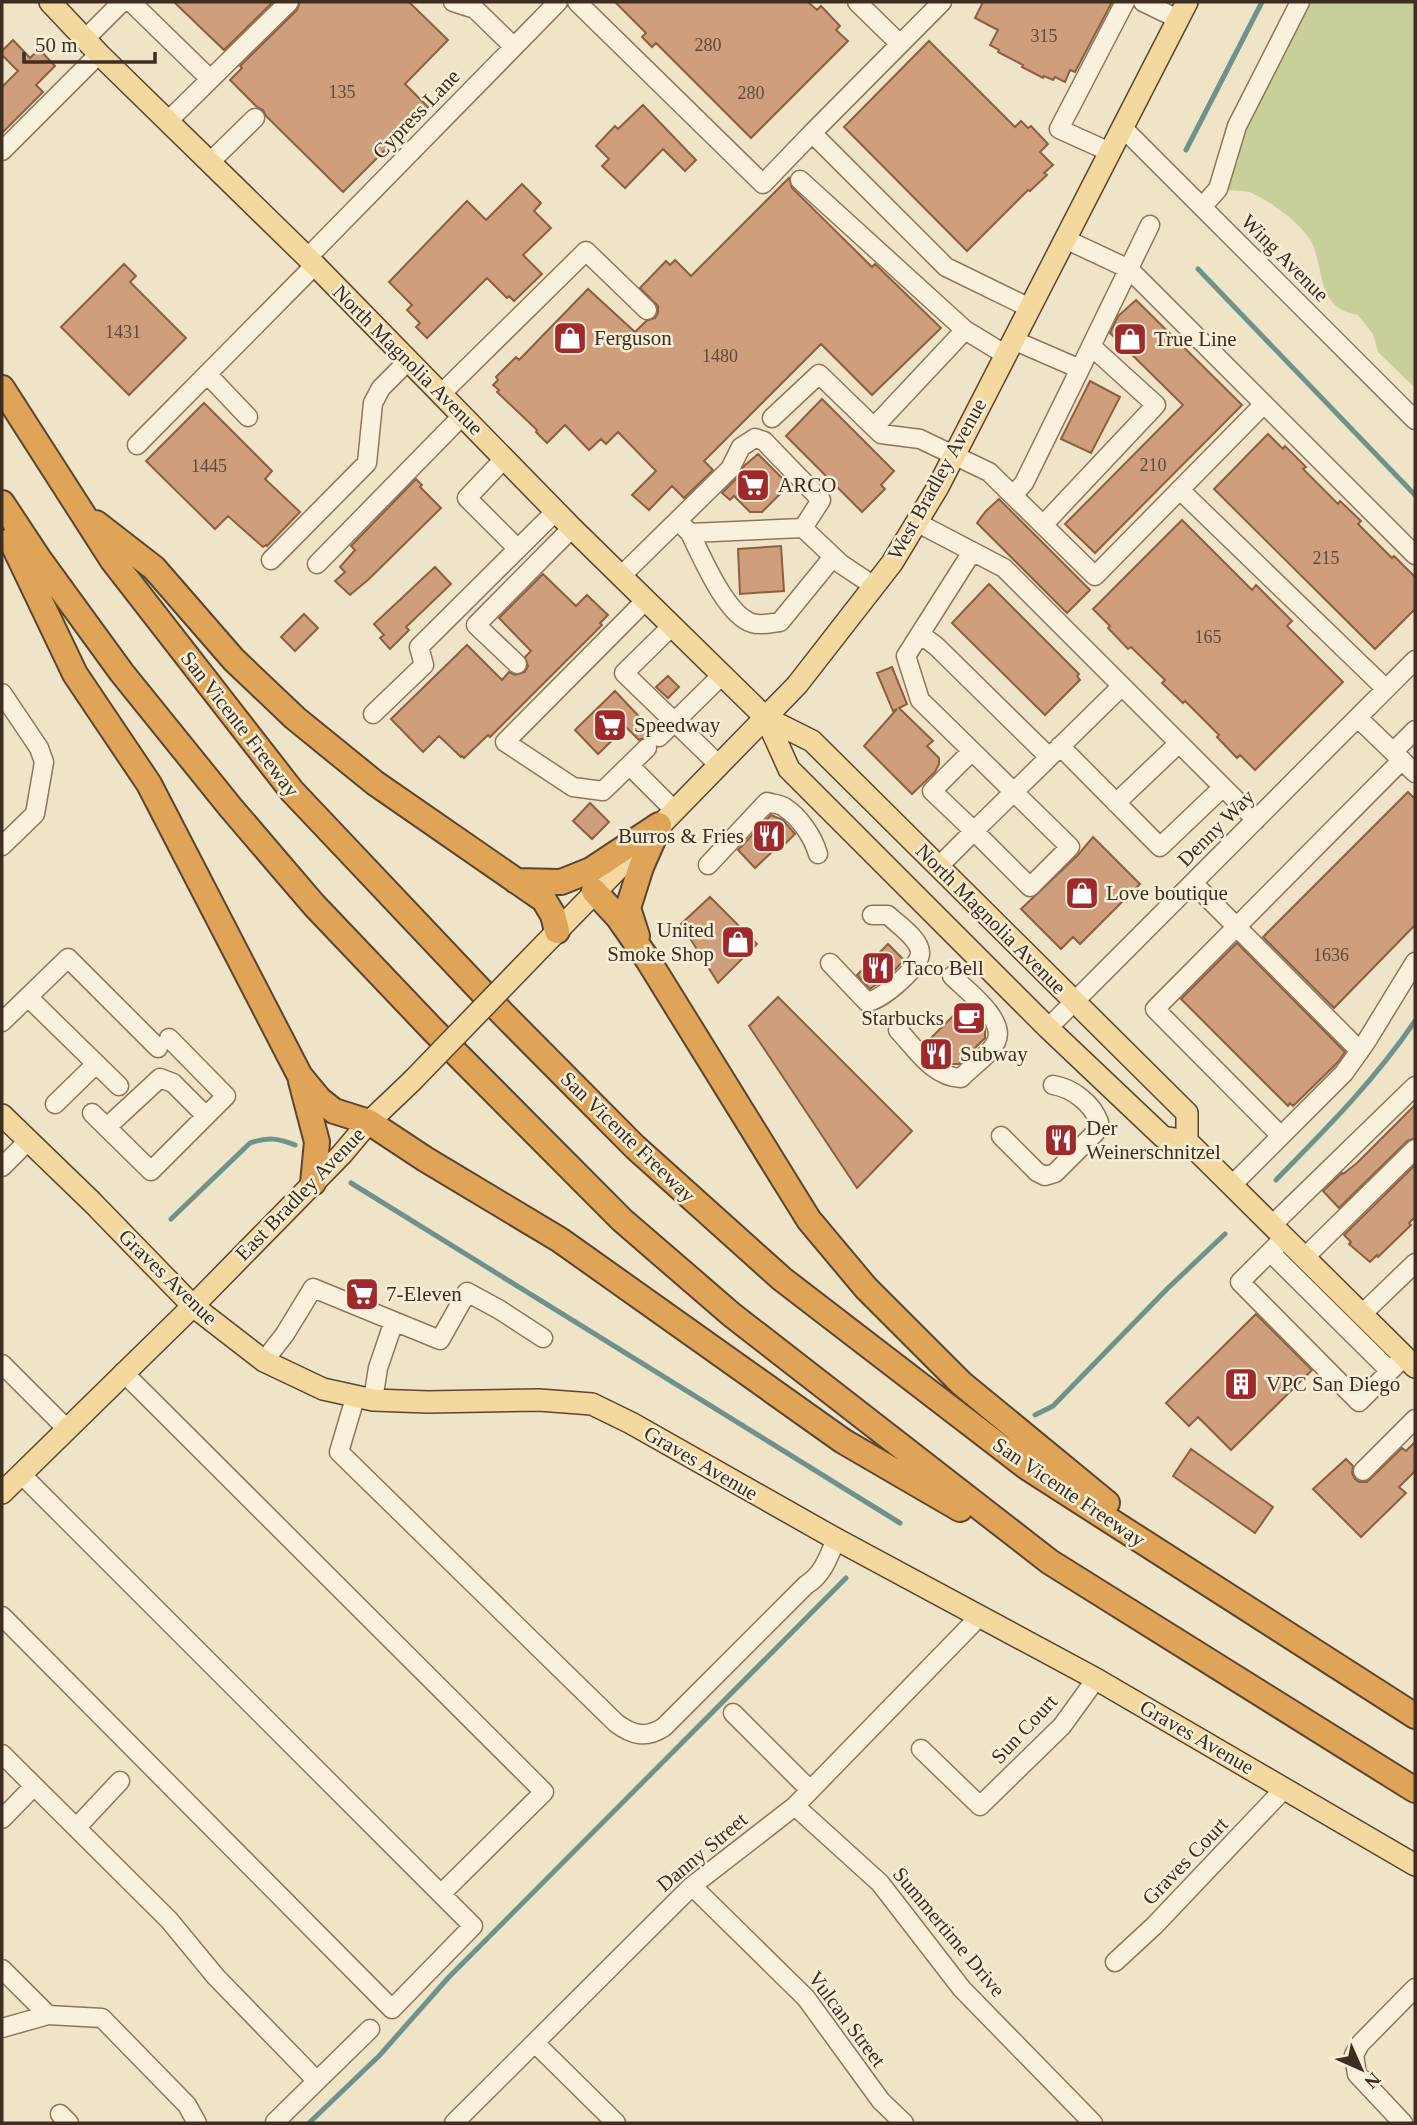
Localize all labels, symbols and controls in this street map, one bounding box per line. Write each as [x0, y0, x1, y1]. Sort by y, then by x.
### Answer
scale bar [24, 21, 156, 65]
house number: 315 [1031, 26, 1058, 46]
text: 50 m [35, 33, 78, 57]
house number: 280 [695, 35, 722, 55]
street label: Cypress Lane [367, 64, 465, 164]
house number: 135 [329, 82, 356, 102]
house number: 280 [738, 83, 765, 103]
street label: Wing Avenue [1236, 209, 1334, 307]
street label: North Magnolia Avenue [328, 280, 488, 440]
shop icon: Ferguson [551, 319, 589, 357]
shop icon: True Line [1111, 320, 1149, 358]
house number: 1431 [105, 322, 141, 342]
place label: Ferguson [594, 326, 672, 350]
place label: True Line [1154, 327, 1237, 351]
house number: 1480 [702, 346, 738, 366]
street label: West Bradley Avenue [883, 394, 991, 564]
house number: 210 [1140, 455, 1167, 475]
house number: 1445 [191, 456, 227, 476]
supermarket icon: ARCO [734, 466, 772, 504]
place label: ARCO [778, 473, 836, 497]
house number: 215 [1313, 548, 1340, 568]
house number: 165 [1195, 627, 1222, 647]
street label: San Vicente Freeway [176, 646, 305, 802]
supermarket icon: Speedway [591, 706, 629, 744]
place label: Speedway [634, 713, 721, 737]
street label: Denny Way [1173, 784, 1260, 871]
restaurant icon: Burros & Fries [750, 817, 788, 855]
place label: Burros & Fries [618, 824, 744, 848]
street label: North Magnolia Avenue [911, 839, 1071, 999]
shop icon: Love boutique [1063, 874, 1101, 912]
place label: Love boutique [1106, 881, 1228, 905]
place label: United Smoke Shop [607, 918, 714, 966]
shop icon: United Smoke Shop [719, 923, 757, 961]
house number: 1636 [1313, 945, 1349, 965]
restaurant icon: Taco Bell [859, 949, 897, 987]
place label: Taco Bell [903, 956, 984, 980]
cafe icon: Starbucks [950, 999, 988, 1037]
place label: Starbucks [861, 1006, 944, 1030]
restaurant icon: Subway [917, 1035, 955, 1073]
place label: Subway [960, 1042, 1028, 1066]
street label: San Vicente Freeway [556, 1067, 701, 1208]
place label: Der Weinerschnitzel [1086, 1116, 1221, 1164]
restaurant icon: Der Weinerschnitzel [1042, 1121, 1080, 1159]
street label: East Bradley Avenue [230, 1122, 370, 1266]
street label: Graves Avenue [114, 1224, 222, 1330]
supermarket icon: 7-Eleven [343, 1275, 381, 1313]
place label: 7-Eleven [386, 1282, 462, 1306]
building icon: VPC San Diego [1222, 1365, 1260, 1403]
place label: VPC San Diego [1266, 1372, 1400, 1396]
street label: Graves Avenue [640, 1421, 762, 1505]
street label: San Vicente Freeway [989, 1432, 1150, 1552]
street label: Sun Court [986, 1689, 1062, 1769]
street label: Graves Avenue [1136, 1695, 1258, 1779]
street label: Danny Street [652, 1807, 752, 1897]
street label: Graves Court [1137, 1812, 1233, 1910]
street label: Summertime Drive [888, 1862, 1010, 2002]
street label: Vulcan Street [803, 1966, 891, 2072]
north arrow [1326, 2034, 1396, 2104]
text: N [1360, 2068, 1385, 2093]

